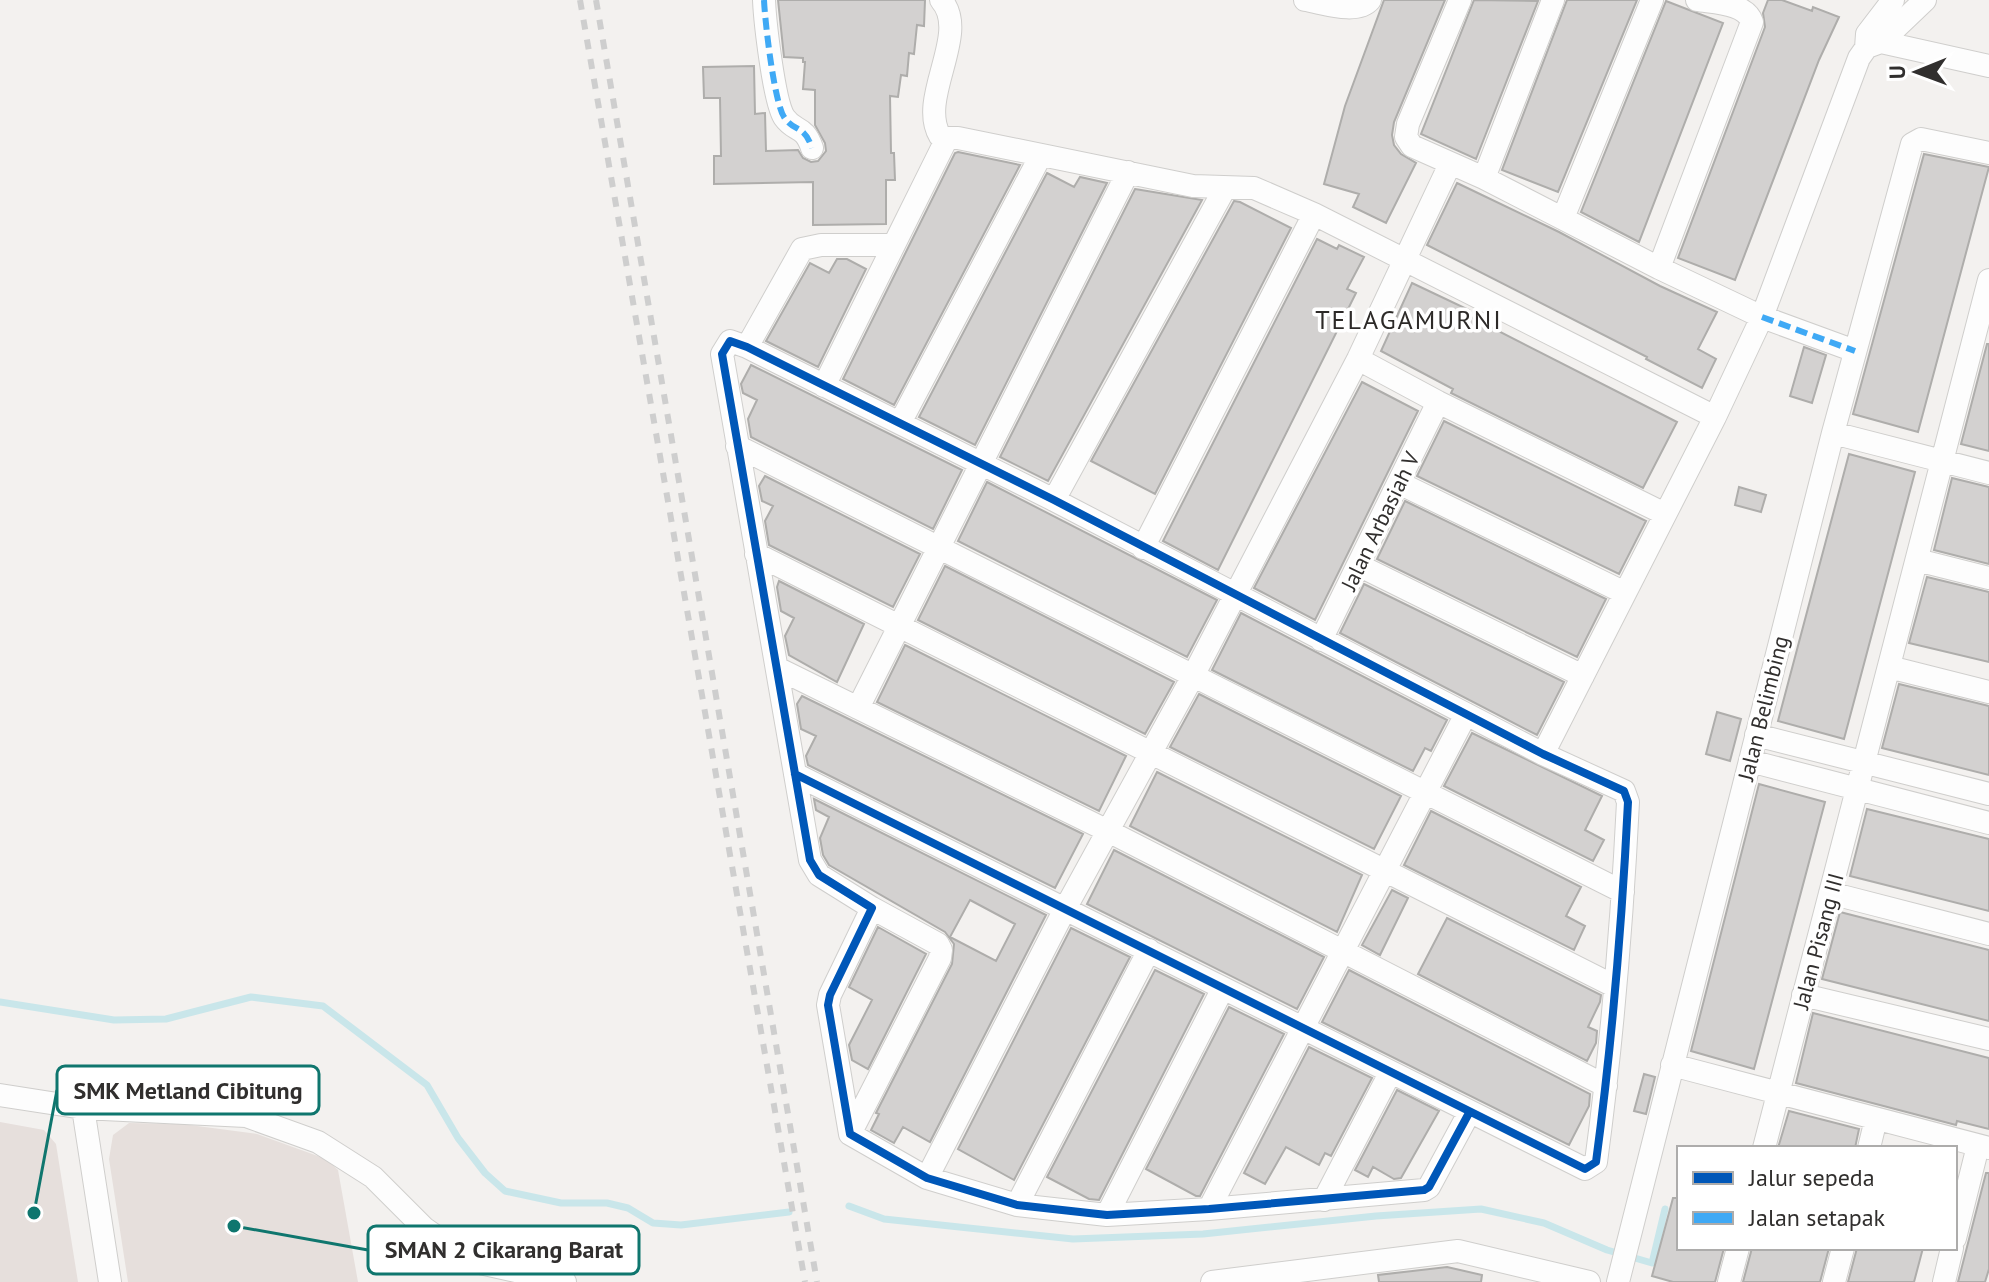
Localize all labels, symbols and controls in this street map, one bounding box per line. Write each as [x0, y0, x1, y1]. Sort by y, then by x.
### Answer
north arrow [1877, 32, 1957, 112]
text: U [1883, 65, 1911, 79]
district label: TELAGAMURNI [1315, 303, 1503, 336]
street label: Jalan Arbasiah V [1334, 447, 1426, 596]
street label: Jalan Belimbing [1731, 633, 1795, 784]
street label: Jalan Pisang III [1786, 870, 1850, 1013]
callout: SMK Metland Cibitung [57, 1066, 319, 1114]
text: SMK Metland Cibitung [73, 1075, 303, 1106]
legend [1677, 1146, 1957, 1250]
text: Jalur sepeda [1748, 1162, 1875, 1193]
text: Jalan setapak [1748, 1202, 1886, 1233]
callout: SMAN 2 Cikarang Barat [368, 1226, 639, 1274]
text: SMAN 2 Cikarang Barat [385, 1234, 624, 1265]

